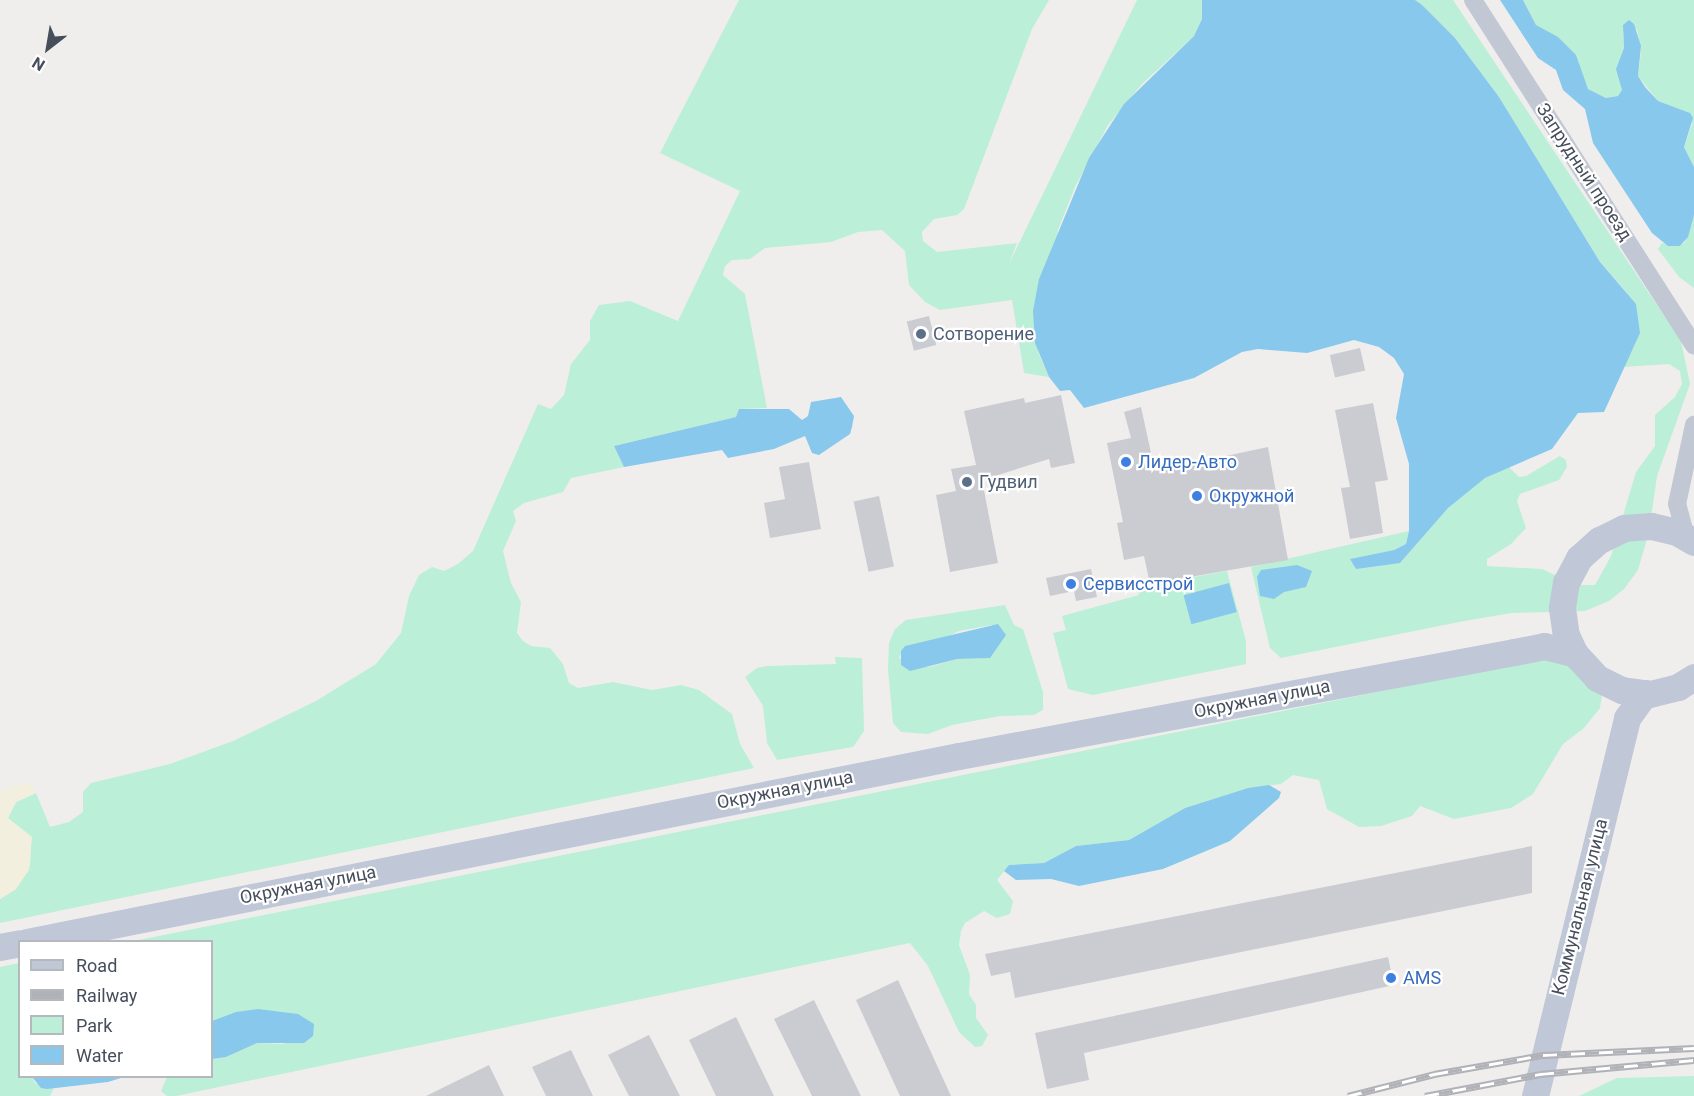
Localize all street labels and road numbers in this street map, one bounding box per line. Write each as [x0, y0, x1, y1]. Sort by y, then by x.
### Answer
street label: Запрудный проезд [1532, 99, 1636, 245]
street label: Окружная улица [1192, 675, 1332, 723]
street label: Окружная улица [715, 766, 855, 814]
street label: Коммунальная улица [1548, 817, 1612, 997]
street label: Окружная улица [238, 861, 378, 909]

